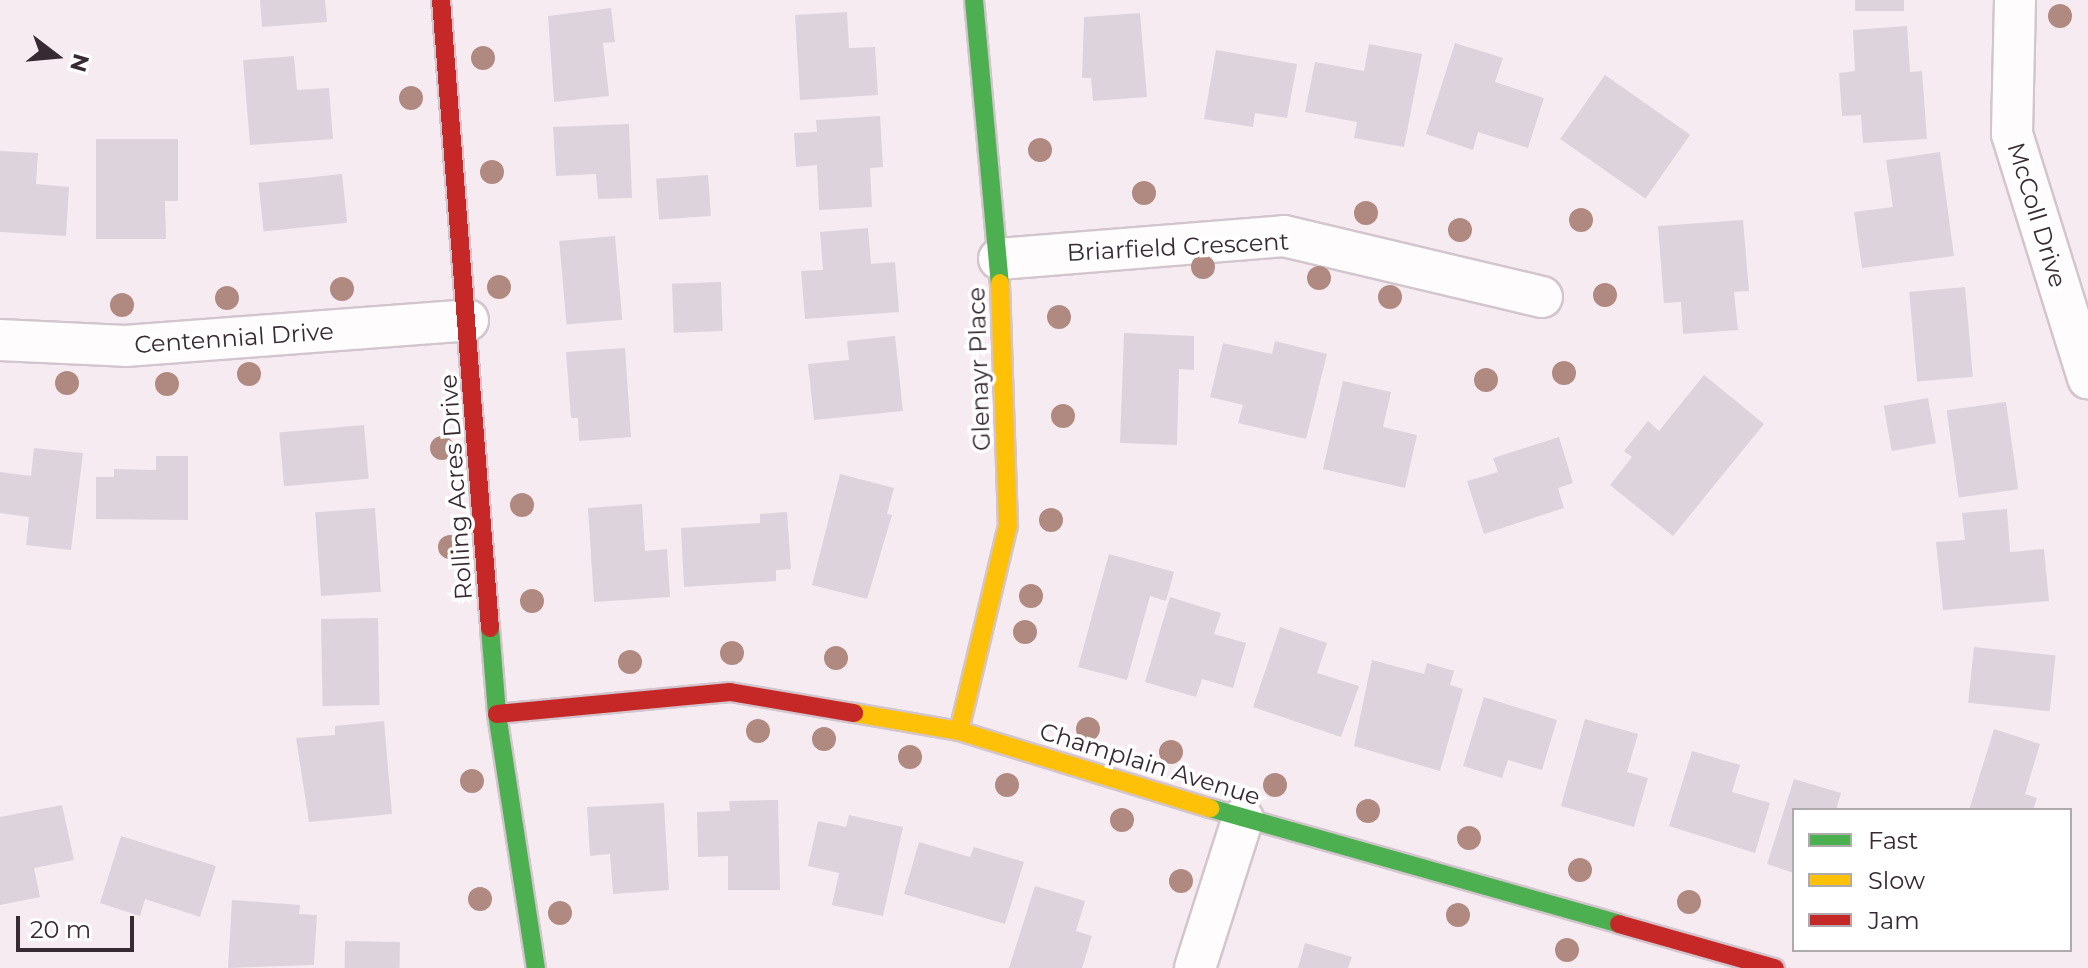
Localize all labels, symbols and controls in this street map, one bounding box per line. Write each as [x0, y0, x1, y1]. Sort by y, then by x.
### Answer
north arrow [16, 16, 96, 96]
text: N [64, 50, 95, 75]
street label: McColl Drive [2001, 139, 2073, 291]
street label: Briarfield Crescent [1066, 227, 1290, 267]
street label: Glenayr Place [962, 287, 996, 451]
street label: Centennial Drive [133, 317, 335, 359]
street label: Rolling Acres Drive [434, 373, 478, 601]
street label: Champlain Avenue [1036, 717, 1264, 811]
legend [1792, 808, 2072, 952]
text: Fast [1868, 826, 1918, 855]
text: Slow [1868, 866, 1925, 895]
scale bar [20, 900, 138, 950]
text: Jam [1868, 906, 1920, 935]
text: 20 m [30, 915, 91, 944]

